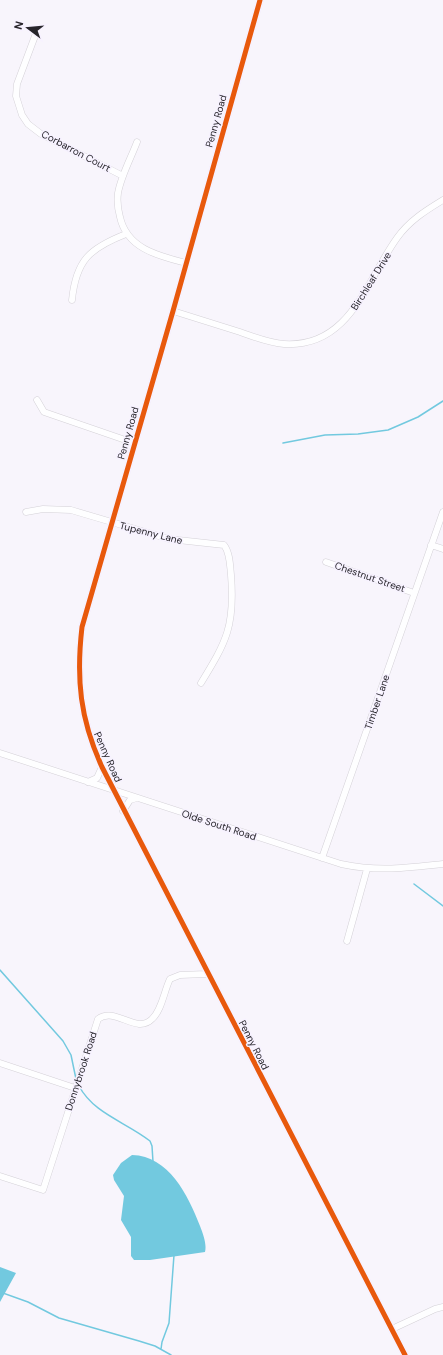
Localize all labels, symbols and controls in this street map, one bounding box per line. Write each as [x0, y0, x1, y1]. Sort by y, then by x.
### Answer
north arrow [8, 8, 48, 48]
text: N [11, 19, 26, 31]
street label: Penny Road [202, 93, 230, 149]
street label: Corbarron Court [39, 127, 113, 175]
street label: Birchleaf Drive [348, 249, 394, 313]
street label: Penny Road [114, 405, 142, 461]
street label: Tupenny Lane [118, 519, 184, 547]
street label: Chestnut Street [333, 559, 407, 595]
street label: Timber Lane [362, 672, 393, 731]
street label: Penny Road [91, 730, 125, 784]
street label: Olde South Road [180, 807, 258, 843]
street label: Penny Road [236, 1018, 272, 1072]
street label: Donnybrook Road [62, 1030, 100, 1112]

